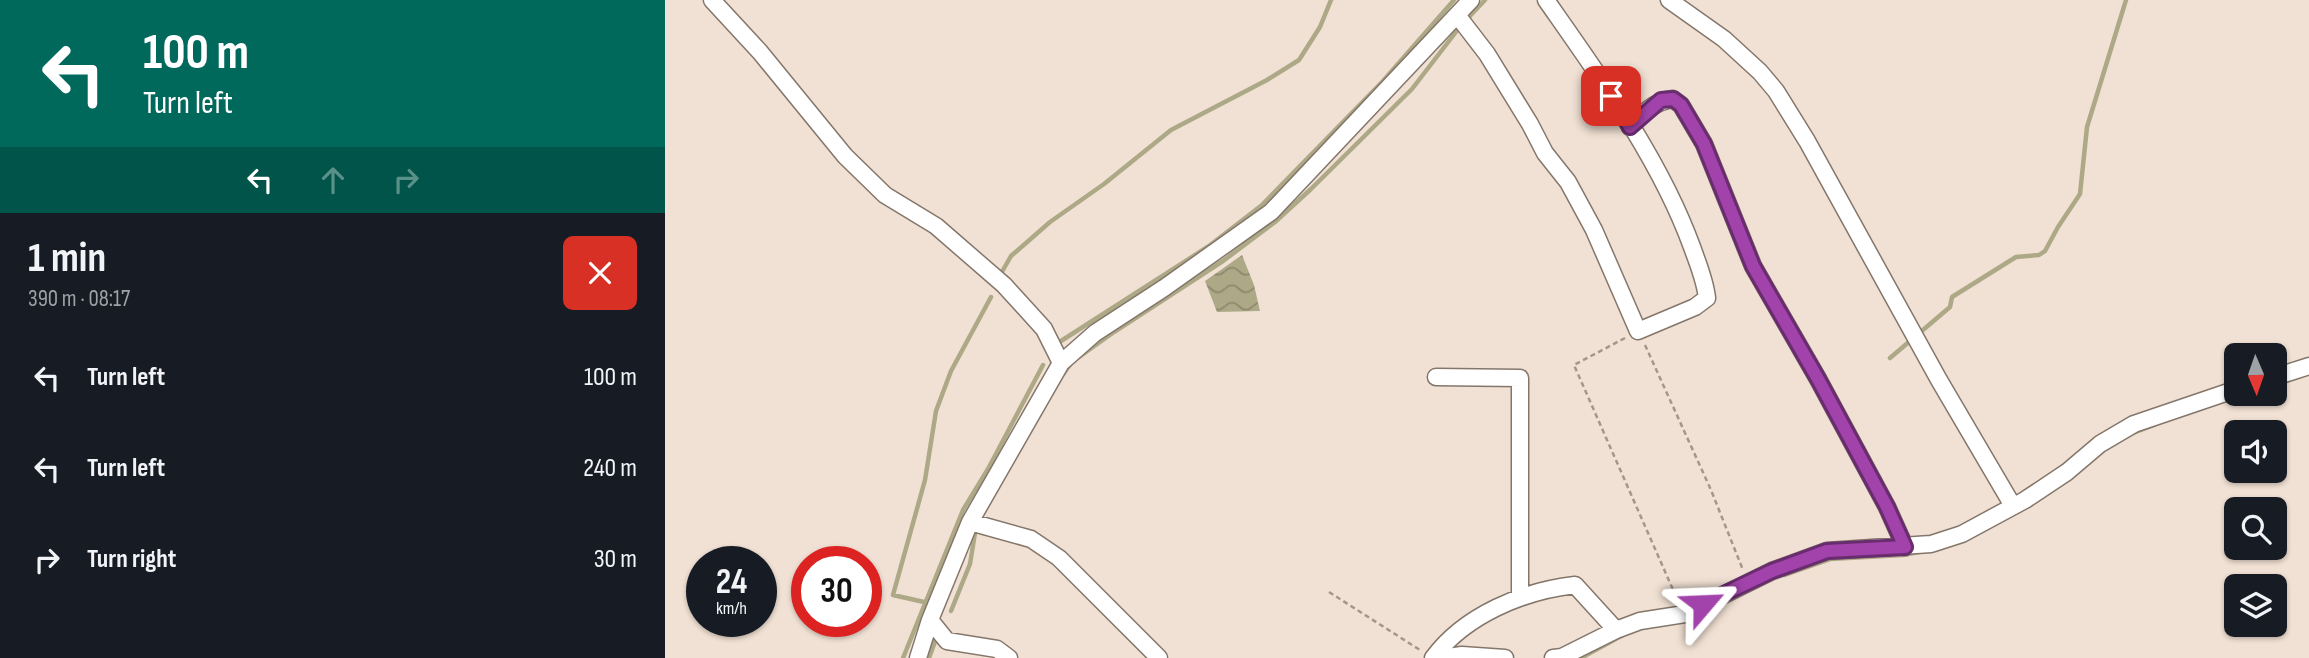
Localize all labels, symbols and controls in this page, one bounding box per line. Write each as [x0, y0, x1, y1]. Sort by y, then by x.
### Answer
text: 100 m [143, 24, 249, 83]
icon: left [28, 28, 119, 119]
pin [1581, 66, 1641, 126]
icon: arrive [1592, 77, 1630, 115]
text: Turn left [143, 84, 233, 123]
icon: left [241, 161, 279, 199]
icon: ahead [314, 161, 352, 199]
icon: right [387, 161, 425, 199]
text: 1 min [28, 233, 106, 284]
button: close [563, 236, 637, 310]
text: 390 m · 08:17 [28, 285, 130, 313]
north arrow [2224, 343, 2287, 406]
map controls [2224, 343, 2287, 637]
icon: left [28, 359, 66, 397]
text: Turn left [87, 362, 165, 393]
text: 100 m [584, 362, 637, 393]
button: sound [2224, 420, 2287, 483]
icon: left [28, 450, 66, 488]
text: Turn left [87, 453, 165, 484]
text: 240 m [583, 453, 637, 484]
button: search [2224, 497, 2287, 560]
icon: right [28, 541, 66, 579]
text: Turn right [87, 544, 176, 575]
text: 30 m [594, 544, 637, 575]
speed limit sign: 30 [791, 546, 882, 637]
text: 24 [716, 561, 747, 604]
position arrow [1666, 567, 1740, 641]
button: layers [2224, 574, 2287, 637]
text: km/h [716, 598, 747, 619]

